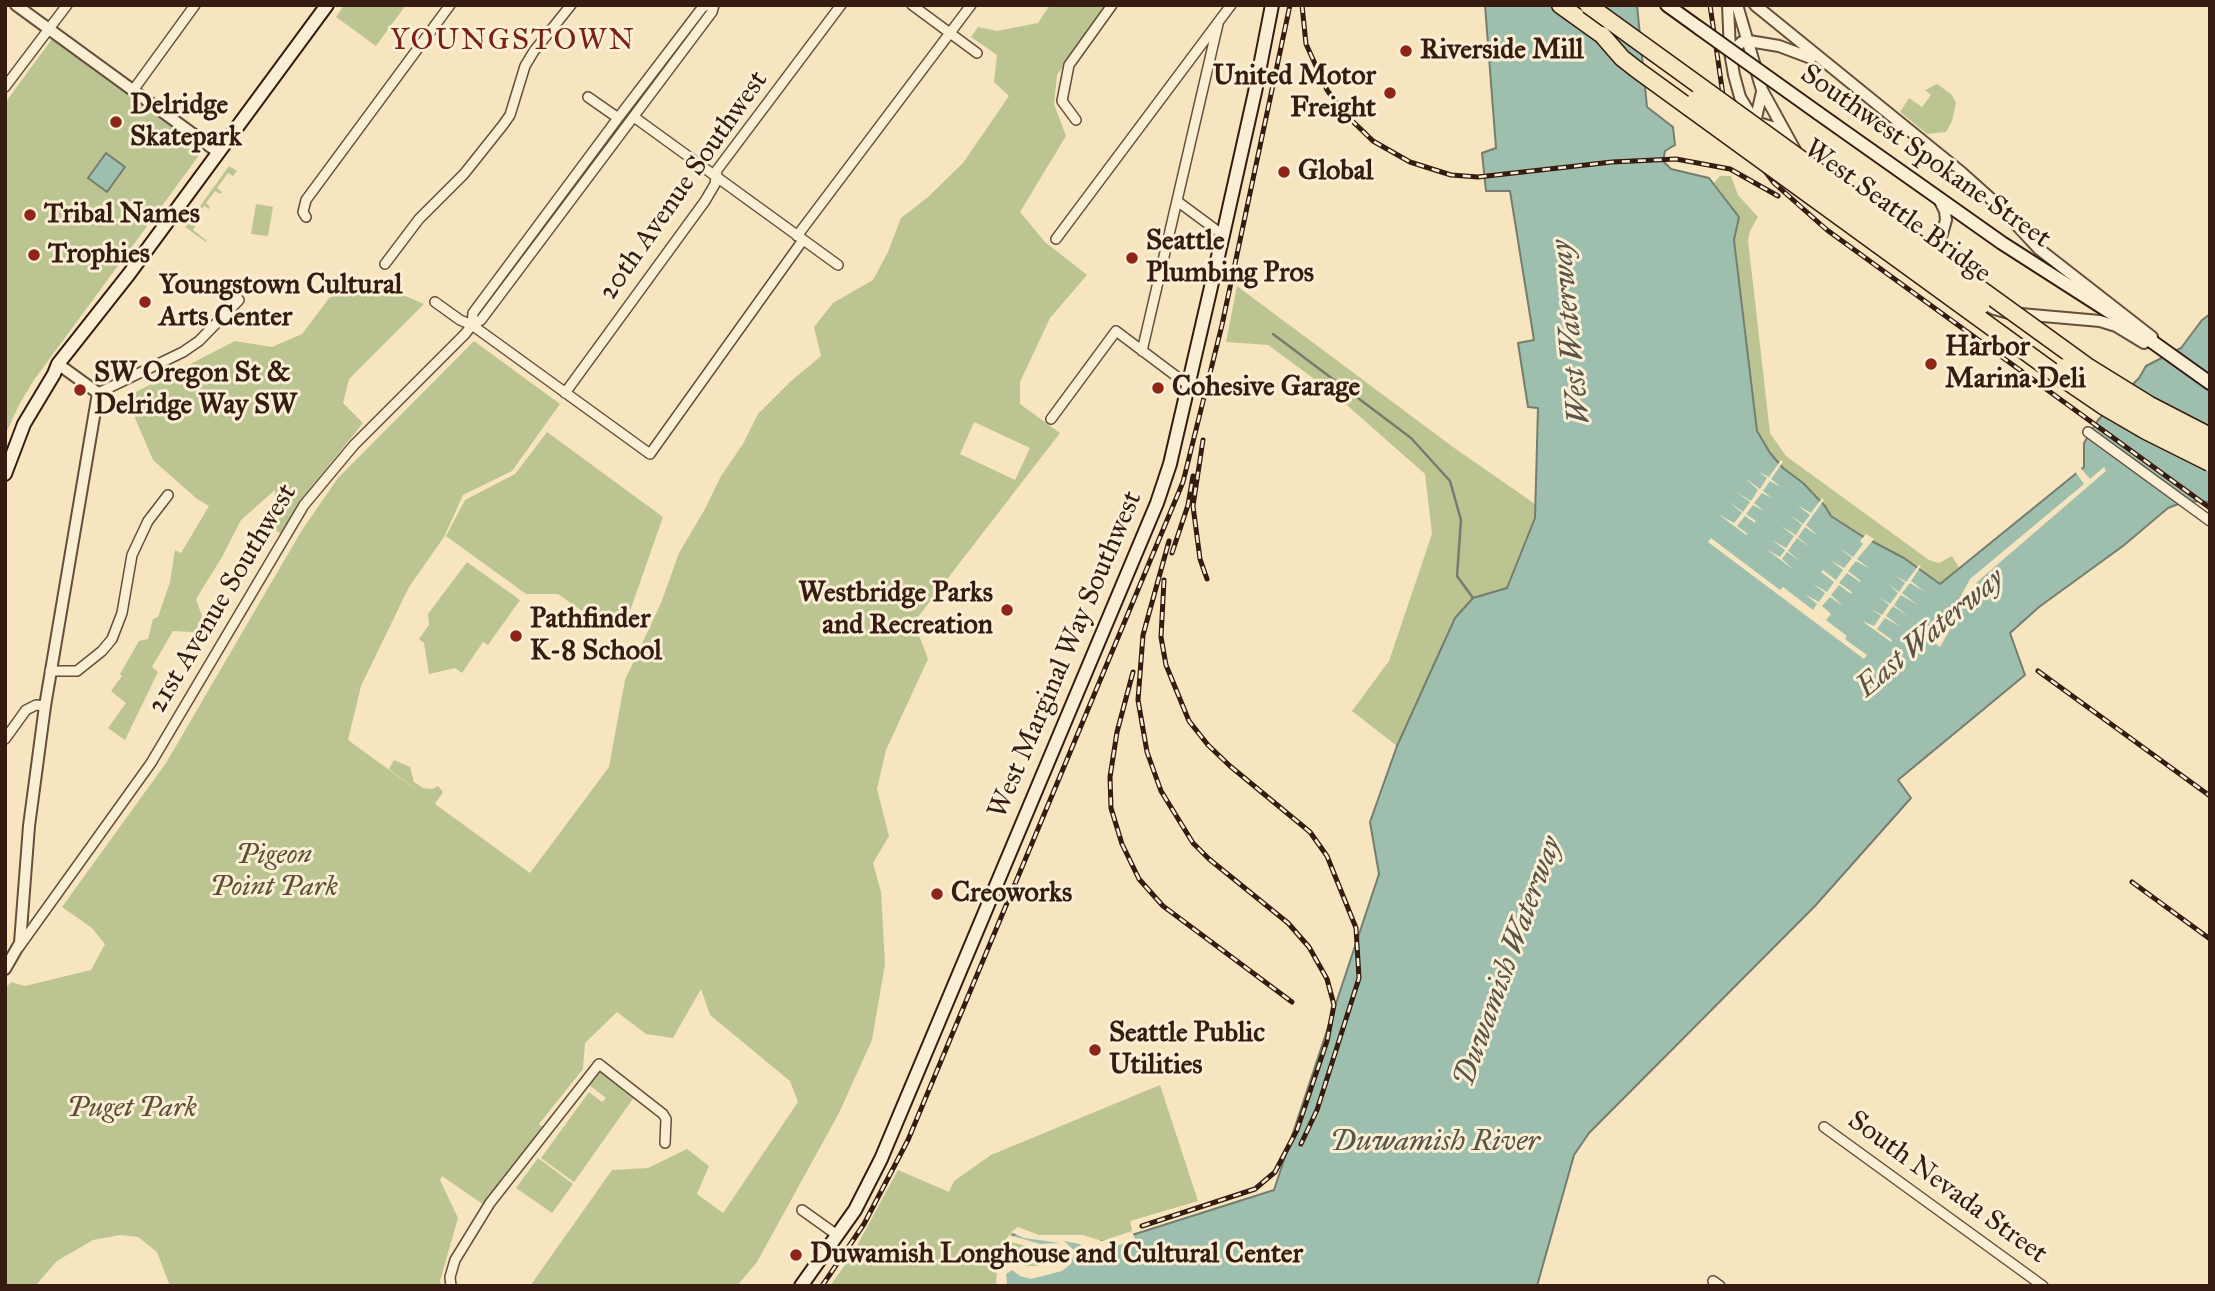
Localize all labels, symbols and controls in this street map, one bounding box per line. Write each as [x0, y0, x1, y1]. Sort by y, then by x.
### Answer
district label: YOUNGSTOWN [391, 24, 635, 60]
place label: Riverside Mill [1420, 34, 1584, 68]
marker: Riverside Mill [1398, 43, 1414, 59]
street label: Southwest Spokane Street [1793, 58, 2057, 256]
place label: United Motor Freight [1213, 60, 1376, 126]
street label: 20th Avenue Southwest [592, 65, 776, 307]
marker: United Motor Freight [1382, 85, 1398, 101]
place label: Delridge Skatepark [130, 89, 242, 155]
marker: Delridge Skatepark [108, 114, 124, 130]
street label: West Seattle Bridge [1797, 133, 1997, 291]
place label: Global [1298, 155, 1373, 189]
marker: Global [1276, 164, 1292, 180]
place label: Tribal Names [44, 198, 200, 232]
marker: Tribal Names [22, 207, 38, 223]
place label: Seattle Plumbing Pros [1146, 225, 1314, 291]
place label: Trophies [48, 238, 150, 272]
water label: West Waterway [1544, 238, 1600, 426]
marker: Trophies [26, 247, 42, 263]
marker: Seattle Plumbing Pros [1124, 250, 1140, 266]
place label: Youngstown Cultural Arts Center [159, 269, 402, 335]
marker: Youngstown Cultural Arts Center [137, 294, 153, 310]
place label: Harbor Marina Deli [1945, 331, 2086, 397]
marker: Harbor Marina Deli [1923, 356, 1939, 372]
place label: SW Oregon St & Delridge Way SW [94, 357, 297, 423]
place label: Cohesive Garage [1172, 371, 1360, 405]
marker: Cohesive Garage [1150, 380, 1166, 396]
marker: SW Oregon St & Delridge Way SW [72, 382, 88, 398]
street label: 21st Avenue Southwest [141, 478, 305, 720]
street label: West Marginal Way Southwest [982, 486, 1150, 824]
water label: East Waterway [1850, 562, 2012, 706]
place label: Westbridge Parks and Recreation [799, 577, 993, 643]
marker: Westbridge Parks and Recreation [999, 602, 1015, 618]
place label: Pathfinder K-8 School [530, 603, 662, 669]
marker: Pathfinder K-8 School [508, 628, 524, 644]
water label: Duwamish Waterway [1447, 832, 1571, 1092]
park label: Pigeon Point Park [210, 839, 338, 905]
place label: Creoworks [951, 877, 1072, 911]
marker: Creoworks [929, 886, 945, 902]
place label: Seattle Public Utilities [1109, 1017, 1265, 1083]
marker: Seattle Public Utilities [1087, 1042, 1103, 1058]
park label: Puget Park [67, 1092, 197, 1126]
street label: South Nevada Street [1841, 1104, 2053, 1272]
water label: Duwamish River [1330, 1125, 1540, 1161]
place label: Duwamish Longhouse and Cultural Center [810, 1238, 1303, 1272]
marker: Duwamish Longhouse and Cultural Center [788, 1247, 804, 1263]

